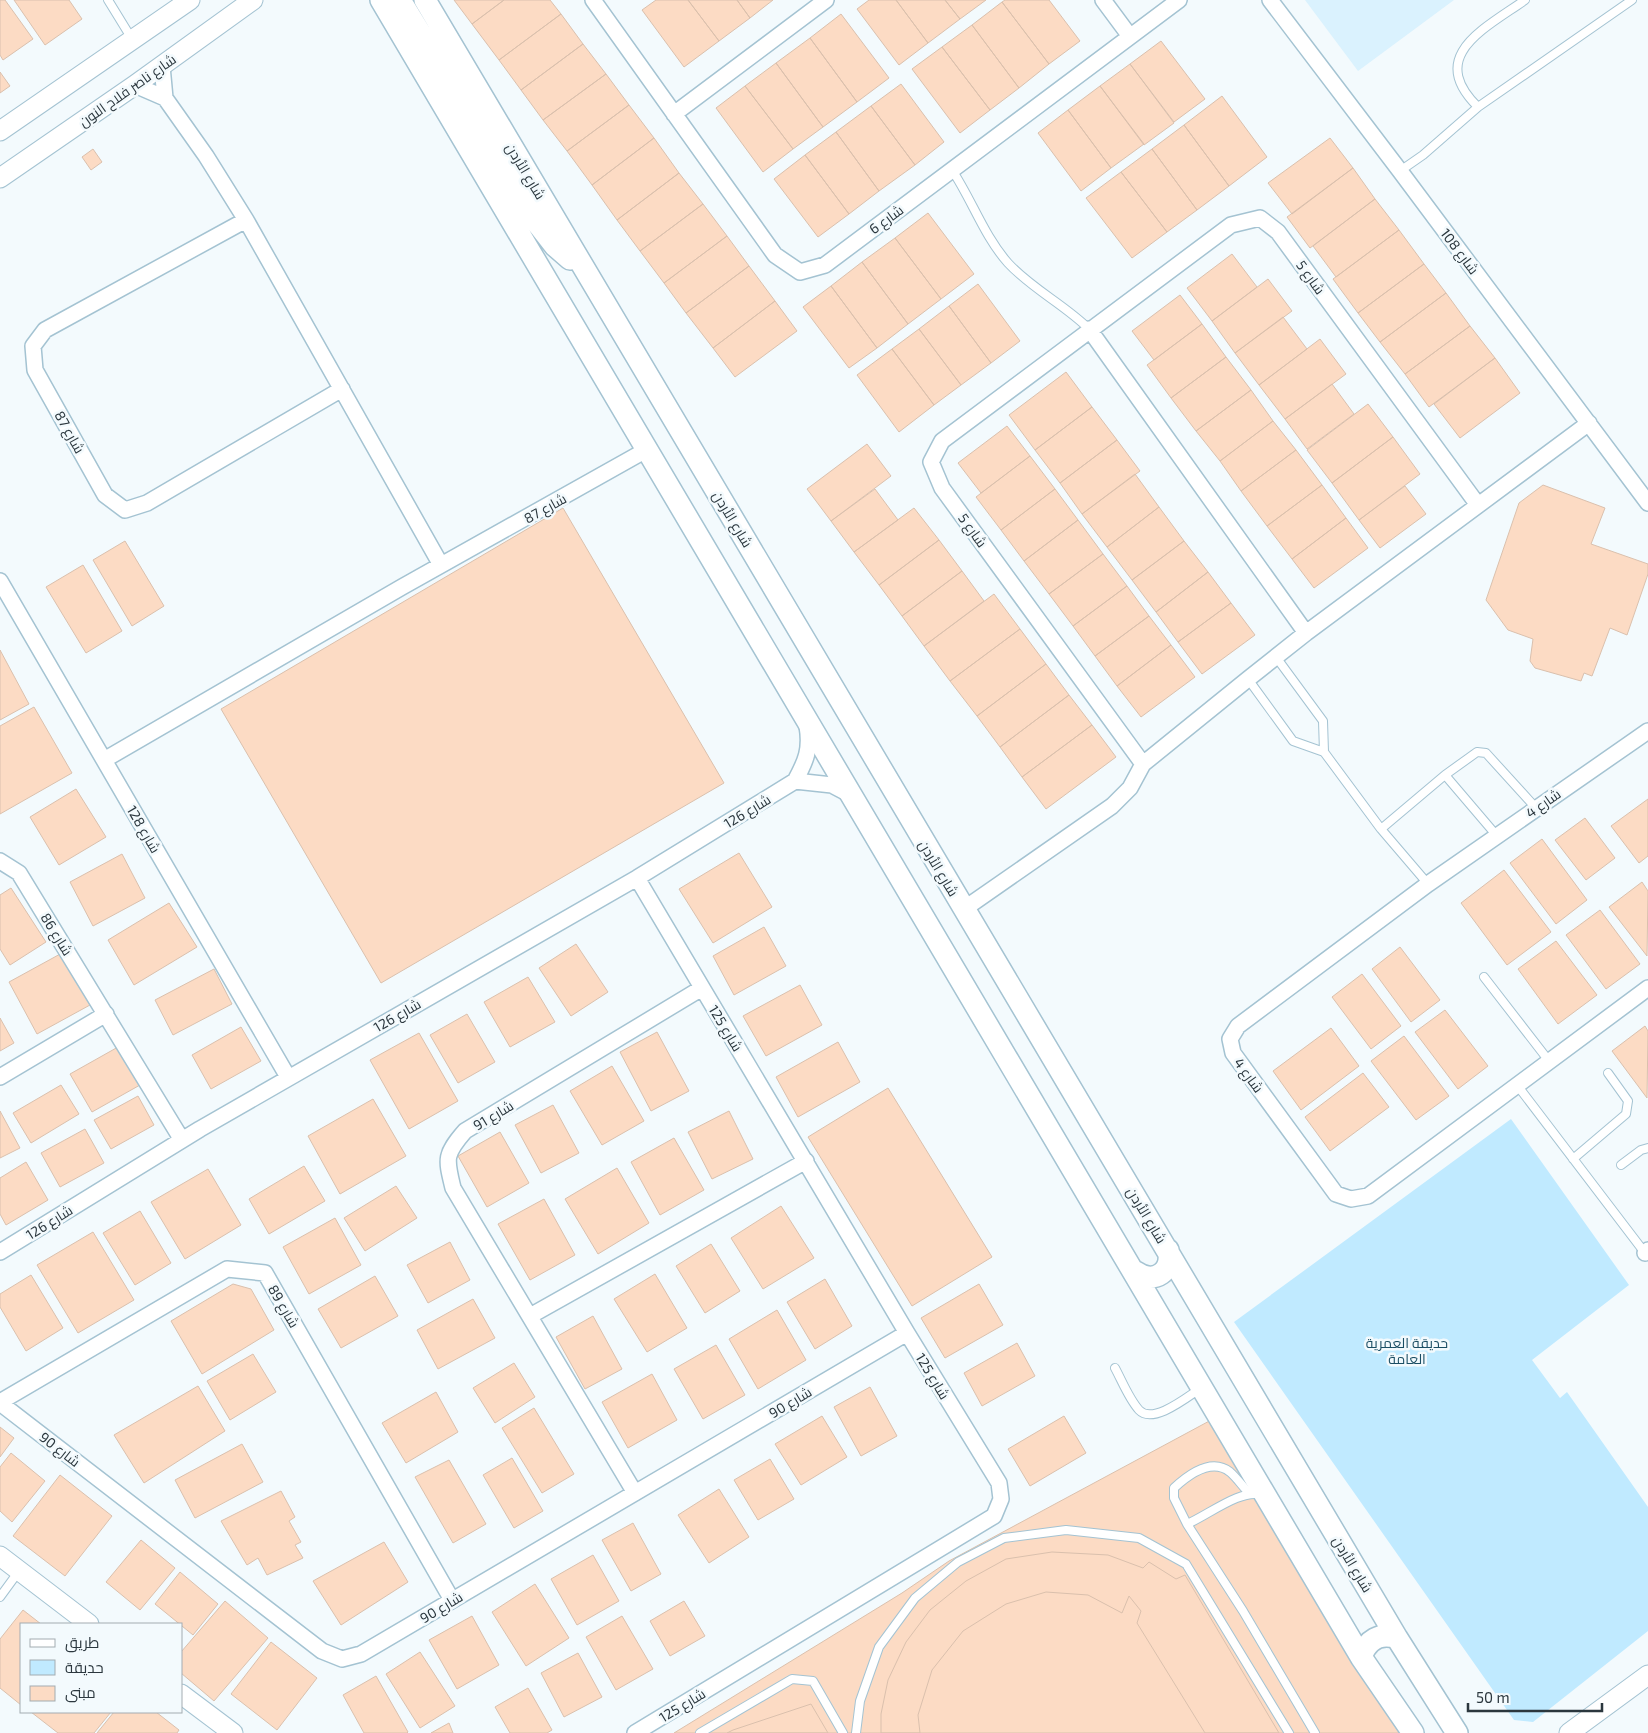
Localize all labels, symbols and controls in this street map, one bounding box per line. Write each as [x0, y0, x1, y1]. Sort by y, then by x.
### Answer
street label: شارع ناصر فلاح النون [75, 50, 179, 131]
street label: شارع الأردن [502, 140, 549, 203]
street label: شارع 6 [866, 201, 907, 238]
street label: شارع 108 [1437, 225, 1483, 278]
street label: شارع 5 [1292, 257, 1329, 298]
street label: شارع 87 [51, 408, 89, 457]
street label: شارع الأردن [709, 488, 756, 551]
street label: شارع 87 [521, 489, 570, 527]
street label: شارع 5 [954, 510, 991, 551]
street label: شارع 4 [1522, 785, 1564, 822]
street label: شارع 126 [720, 790, 774, 832]
street label: شارع 128 [123, 802, 164, 856]
street label: شارع الأردن [915, 837, 962, 900]
street label: شارع 86 [37, 910, 77, 959]
street label: شارع 126 [370, 995, 424, 1036]
street label: شارع 125 [705, 1002, 746, 1055]
street label: شارع 4 [1230, 1054, 1267, 1096]
street label: شارع 91 [470, 1096, 517, 1134]
street label: شارع الأردن [1123, 1184, 1170, 1247]
street label: شارع 126 [23, 1201, 76, 1244]
street label: شارع 89 [264, 1281, 303, 1331]
park label: حديقة العمرية العامة [1366, 1334, 1448, 1367]
street label: شارع 125 [912, 1350, 953, 1403]
street label: شارع 90 [766, 1383, 815, 1422]
street label: شارع 90 [36, 1428, 84, 1471]
street label: شارع الأردن [1329, 1533, 1376, 1596]
street label: شارع 90 [417, 1588, 466, 1627]
legend [20, 1623, 182, 1713]
text: طريق [65, 1633, 99, 1653]
text: حديقة [65, 1658, 104, 1676]
scale bar [1468, 1680, 1602, 1712]
text: مبنى [65, 1683, 96, 1703]
street label: شارع 125 [656, 1685, 709, 1726]
text: 50 m [1476, 1688, 1510, 1706]

